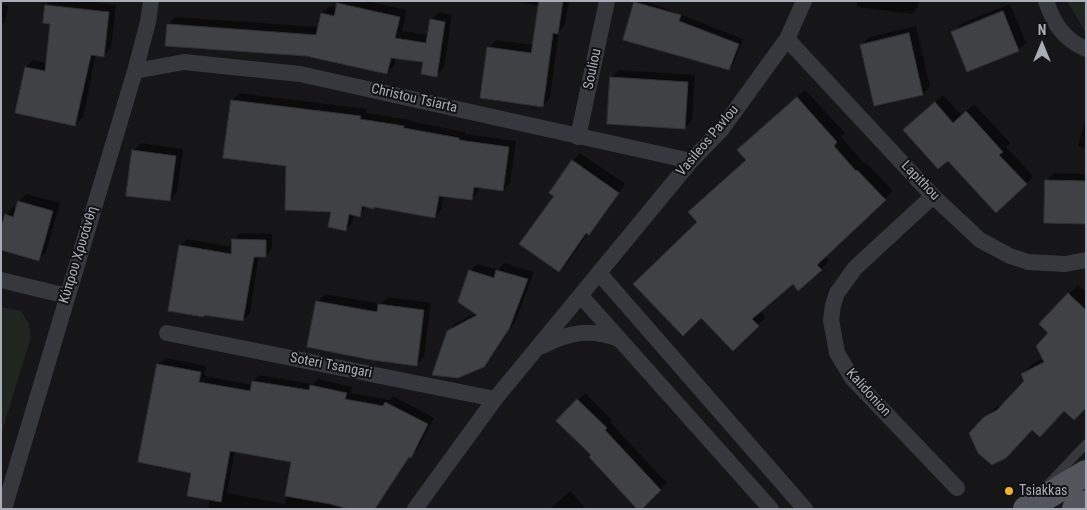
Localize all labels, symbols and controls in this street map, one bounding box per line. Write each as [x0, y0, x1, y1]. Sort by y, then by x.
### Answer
north arrow [1017, 20, 1067, 70]
text: N [1038, 22, 1046, 38]
street label: Souliou [580, 47, 606, 91]
street label: Christou Tsiarta [369, 81, 459, 117]
street label: Vasileos Pavlou [673, 102, 743, 180]
street label: Lapithou [897, 158, 943, 204]
street label: Κύπρου Χρυσάνθη [56, 204, 102, 306]
street label: Soteri Tsangari [289, 350, 373, 382]
street label: Kalidonion [842, 366, 894, 420]
place label: Tsiakkas [1019, 483, 1068, 499]
marker: Tsiakkas [1003, 485, 1015, 497]

